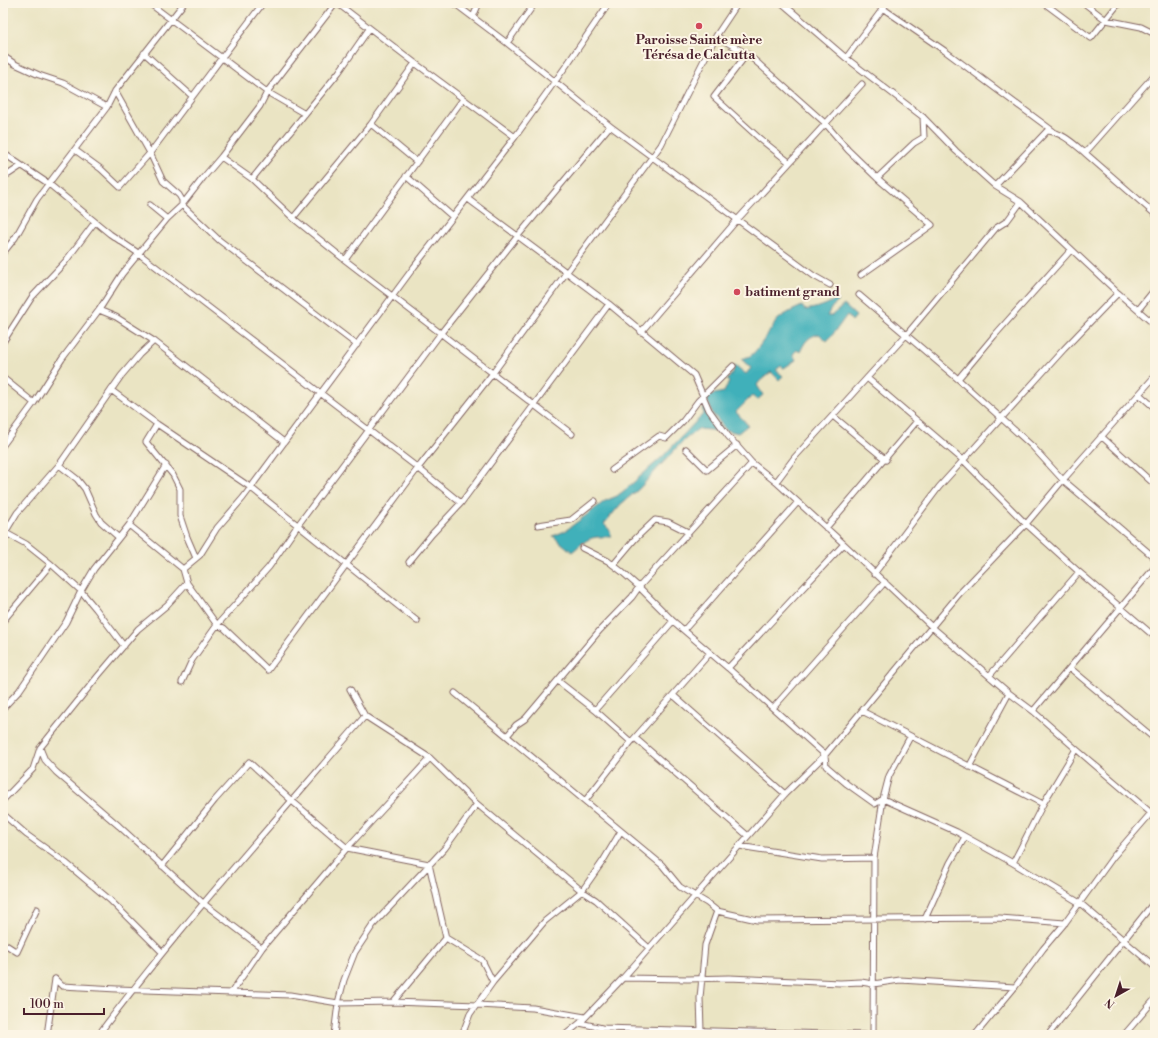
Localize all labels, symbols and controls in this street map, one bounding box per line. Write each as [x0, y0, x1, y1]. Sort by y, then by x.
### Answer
marker: Paroisse Sainte mère Térésa de Calcutta [694, 21, 704, 31]
place label: Paroisse Sainte mère Térésa de Calcutta [636, 32, 762, 63]
place label: batiment grand [745, 284, 840, 300]
marker: batiment grand [732, 287, 742, 297]
north arrow [1096, 976, 1136, 1016]
scale bar [24, 990, 104, 1016]
text: N [1102, 995, 1118, 1011]
text: 100 m [30, 997, 64, 1012]

